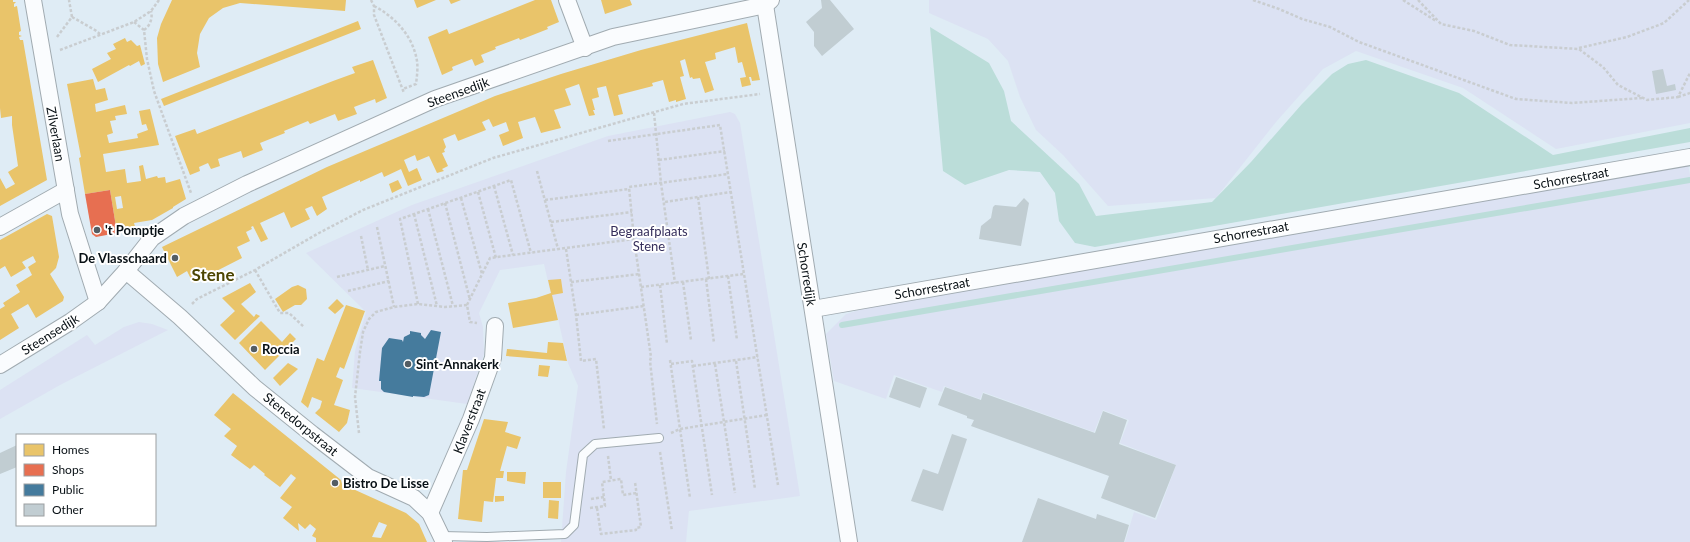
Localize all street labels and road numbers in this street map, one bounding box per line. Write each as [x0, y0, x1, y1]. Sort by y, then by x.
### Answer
street label: Steensedijk [425, 73, 492, 111]
street label: Zilverlaan [43, 105, 69, 163]
street label: Schorrestraat [1532, 163, 1610, 193]
street label: Schorrestraat [1212, 217, 1290, 247]
street label: Schorredijk [794, 241, 820, 307]
street label: Schorrestraat [893, 273, 971, 303]
street label: Steensedijk [18, 310, 82, 358]
street label: Klaverstraat [449, 386, 489, 456]
street label: Stenedorpstraat [260, 389, 342, 459]

